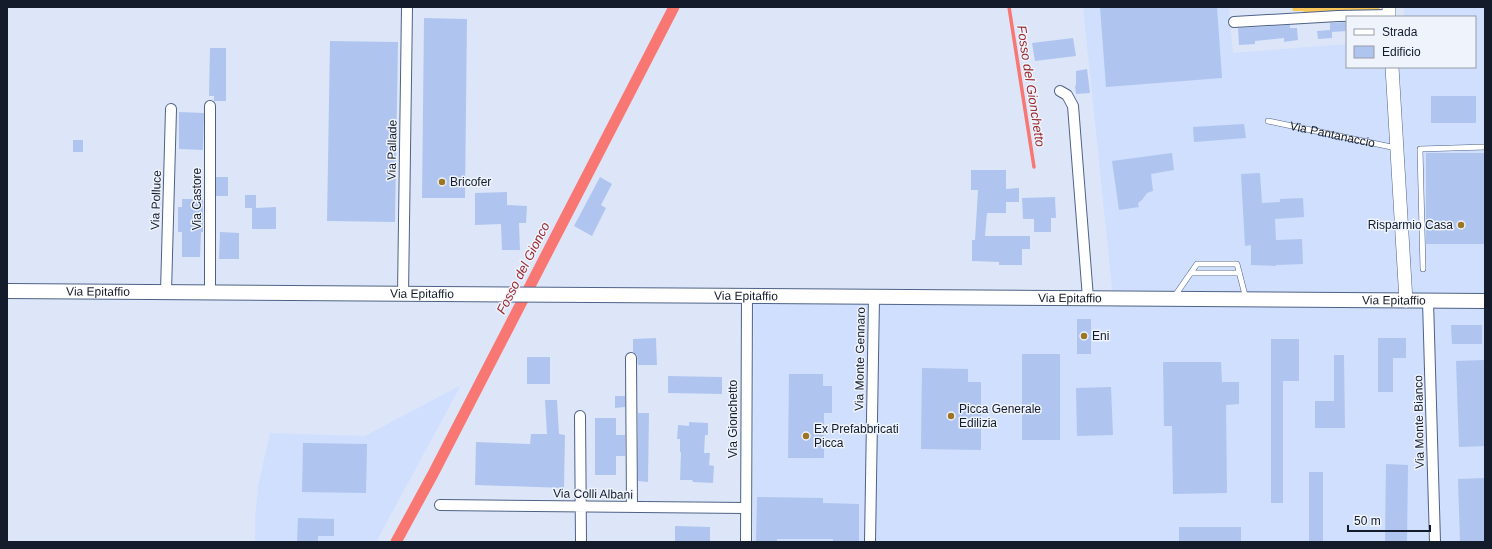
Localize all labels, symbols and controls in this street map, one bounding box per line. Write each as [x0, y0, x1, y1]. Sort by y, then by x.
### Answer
legend [1346, 16, 1476, 68]
water label: Fosso del Gionchetto [1014, 24, 1048, 148]
text: Strada [1382, 25, 1418, 39]
text: Edificio [1382, 45, 1421, 59]
street label: Via Pallade [384, 119, 400, 180]
street label: Via Pantanaccio [1289, 119, 1377, 150]
street label: Via Castore [190, 167, 204, 230]
street label: Via Polluce [148, 170, 164, 230]
place label: Bricofer [450, 175, 491, 189]
marker: Bricofer [437, 177, 447, 187]
place label: Risparmio Casa [1368, 218, 1453, 232]
water label: Fosso del Gionco [493, 220, 553, 316]
marker: Risparmio Casa [1456, 220, 1466, 230]
street label: Via Epitaffio [66, 284, 130, 299]
street label: Via Epitaffio [390, 287, 454, 301]
street label: Via Epitaffio [714, 289, 778, 303]
street label: Via Epitaffio [1038, 291, 1102, 305]
street label: Via Epitaffio [1362, 293, 1426, 308]
street label: Via Monte Gennaro [852, 307, 868, 411]
place label: Eni [1092, 329, 1109, 343]
marker: Eni [1079, 331, 1089, 341]
street label: Via Monte Bianco [1411, 375, 1427, 469]
street label: Via Gionchetto [726, 379, 740, 458]
place label: Picca Generale Edilizia [959, 402, 1041, 430]
marker: Picca Generale Edilizia [946, 411, 956, 421]
place label: Ex Prefabbricati Picca [814, 422, 899, 450]
marker: Ex Prefabbricati Picca [801, 431, 811, 441]
street label: Via Colli Albani [553, 486, 633, 502]
scale bar [1348, 507, 1430, 533]
text: 50 m [1354, 514, 1381, 528]

